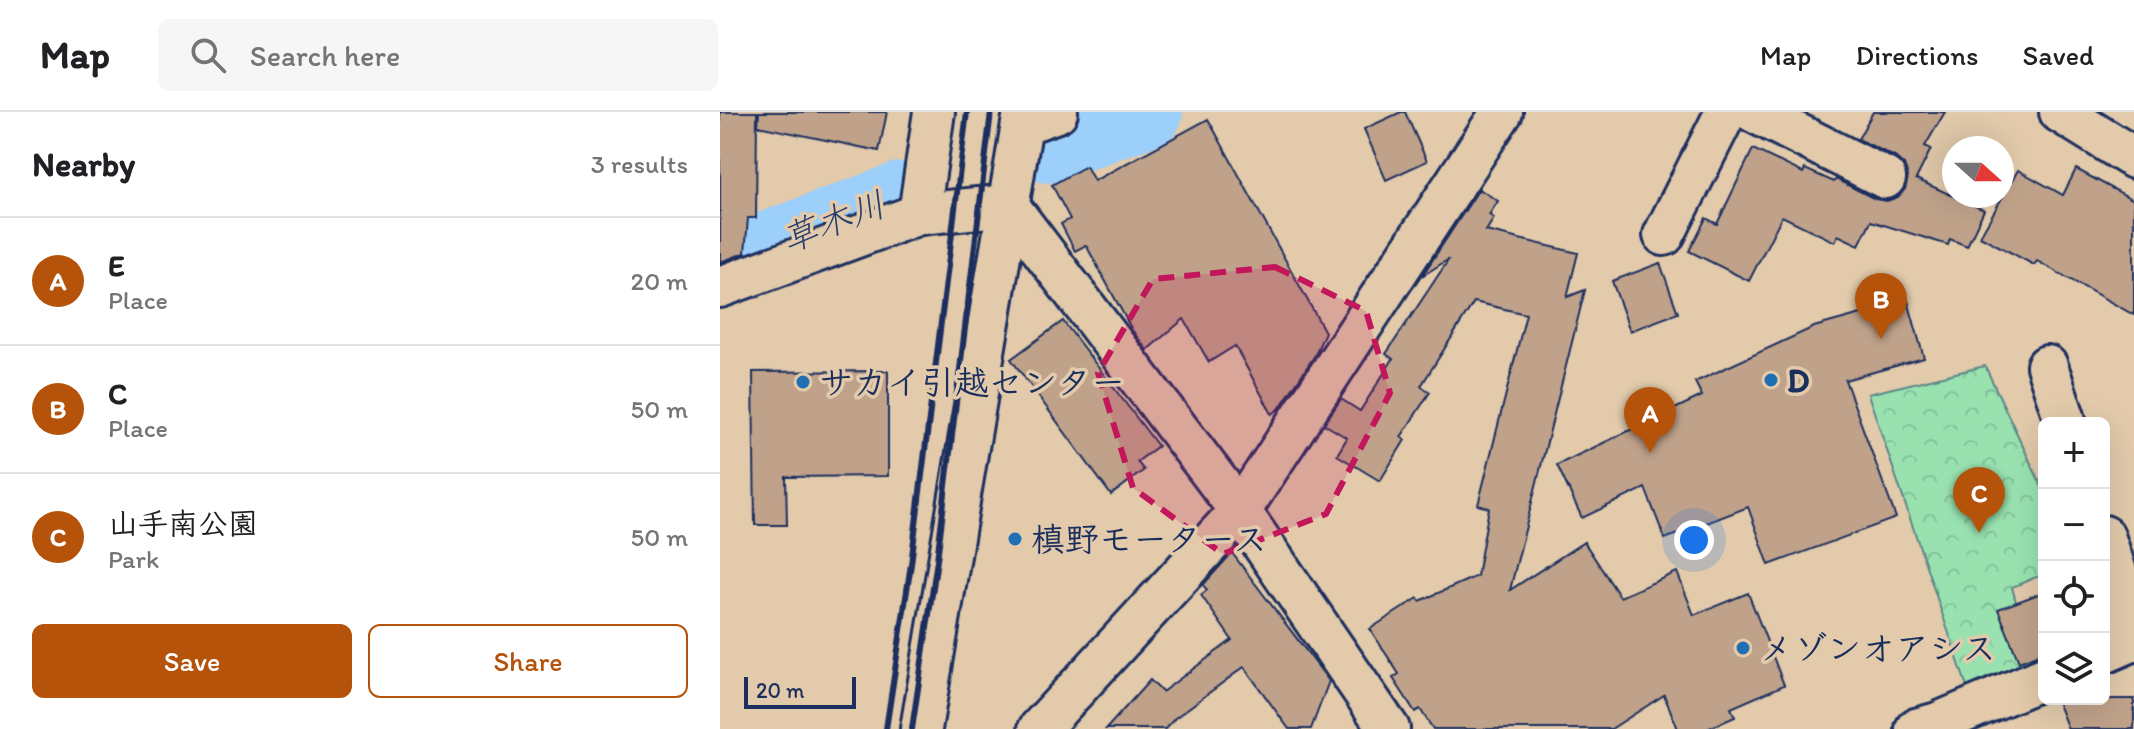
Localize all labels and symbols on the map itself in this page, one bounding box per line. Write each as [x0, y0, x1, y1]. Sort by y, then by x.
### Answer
north arrow [1942, 136, 2014, 208]
water label: 草木川 [775, 182, 891, 261]
pin: B [1855, 273, 1907, 339]
place label: D [1787, 360, 1810, 401]
place label: サカイ引越センター [819, 362, 1125, 403]
marker: D [1762, 371, 1780, 389]
marker: サカイ引越センター [794, 373, 812, 391]
pin: A [1624, 387, 1676, 453]
pin: C [1953, 467, 2005, 533]
place label: 槙野モータース [1031, 519, 1267, 560]
your location [1674, 520, 1714, 560]
marker: 槙野モータース [1006, 530, 1024, 548]
place label: メゾンオアシス [1759, 628, 1996, 669]
marker: メゾンオアシス [1734, 639, 1752, 657]
scale bar [744, 673, 856, 709]

